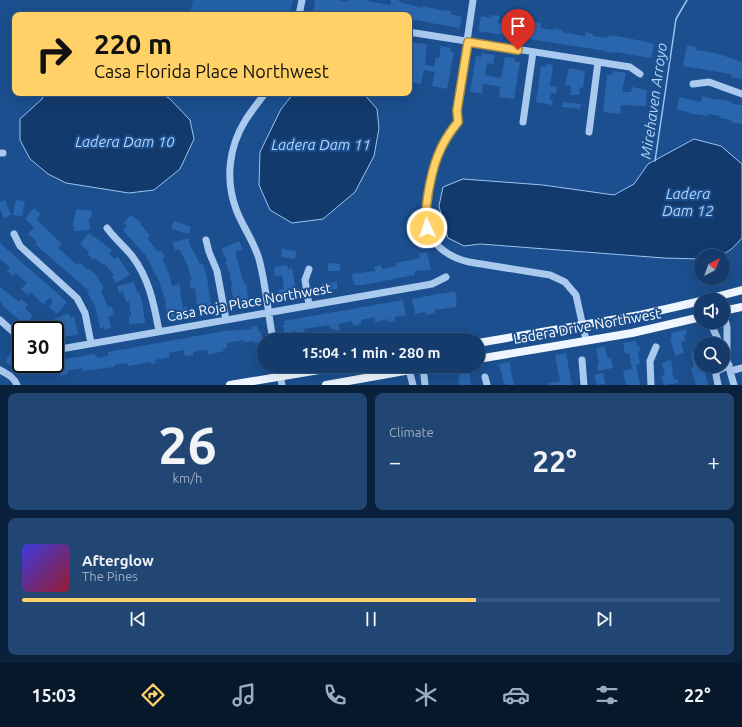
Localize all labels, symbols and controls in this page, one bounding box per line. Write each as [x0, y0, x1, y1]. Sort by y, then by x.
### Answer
pin [501, 9, 535, 50]
icon: arrive [507, 15, 529, 37]
icon: right [28, 28, 80, 80]
text: 220 m [94, 28, 172, 59]
water label: Mirehaven Arroyo [637, 42, 670, 160]
text: Casa Florida Place Northwest [94, 61, 329, 81]
water label: Ladera Dam 10 [75, 133, 175, 150]
water label: Ladera Dam 11 [271, 136, 371, 153]
water label: Ladera Dam 12 [662, 185, 714, 219]
position arrow [406, 207, 448, 249]
north arrow [694, 249, 730, 285]
map controls [694, 249, 730, 373]
street label: Casa Roja Place Northwest [165, 280, 333, 324]
button: sound [694, 293, 730, 329]
street label: Ladera Drive Northwest [512, 305, 662, 347]
speed limit sign: 30 [12, 321, 64, 373]
button: search [694, 337, 730, 373]
text: 15:04 · 1 min · 280 m [302, 344, 440, 361]
text: 26 [158, 416, 217, 474]
text: Climate [389, 425, 434, 439]
text: 22° [532, 444, 577, 478]
text: − [389, 449, 401, 474]
text: + [708, 449, 720, 474]
text: km/h [172, 471, 203, 485]
text: Afterglow [82, 552, 154, 569]
text: The Pines [82, 569, 138, 583]
icon: previous [127, 608, 149, 630]
icon: pause [360, 608, 382, 630]
icon: next [593, 608, 615, 630]
icon: directions [139, 681, 167, 709]
icon: music [230, 681, 258, 709]
icon: phone [321, 681, 349, 709]
icon: climate [412, 681, 440, 709]
icon: car [502, 681, 530, 709]
icon: filters [593, 681, 621, 709]
text: 15:03 [31, 685, 76, 705]
text: 22° [684, 685, 711, 705]

